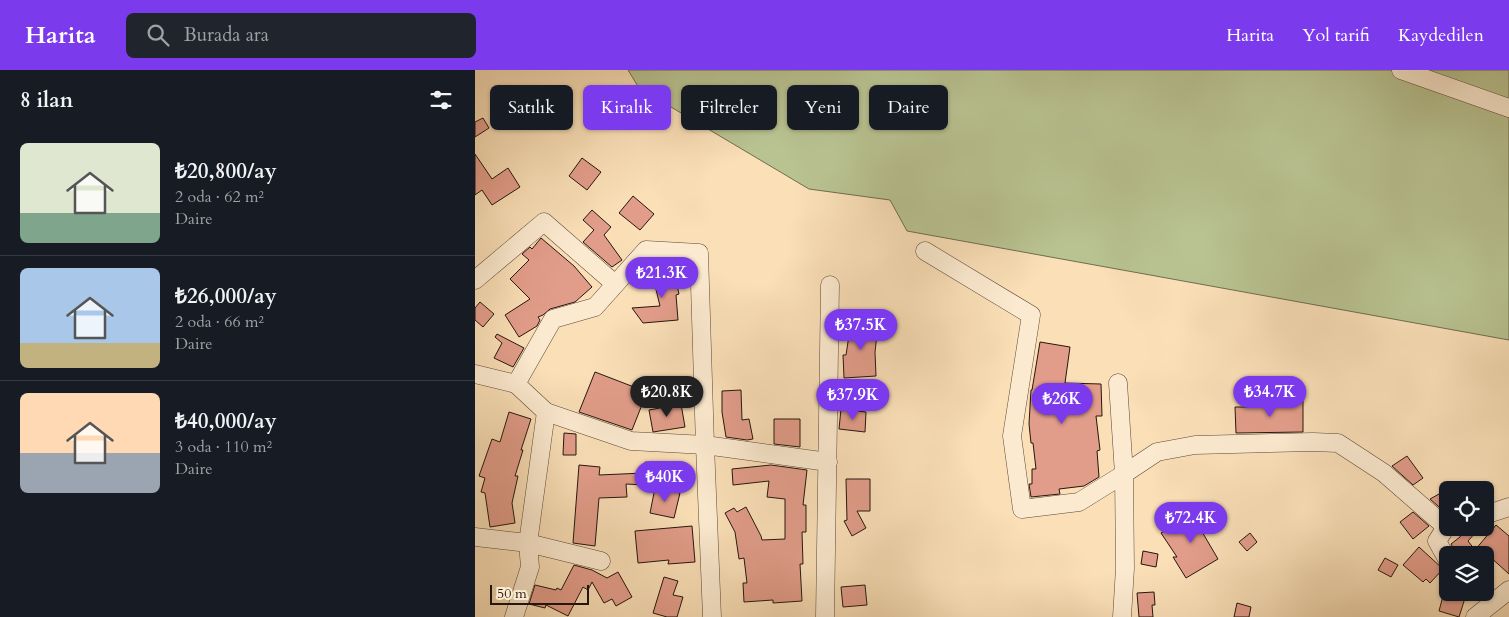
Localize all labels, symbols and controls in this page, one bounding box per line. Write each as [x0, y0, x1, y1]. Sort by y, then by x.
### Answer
search box [126, 13, 476, 58]
text: Harita [25, 19, 96, 52]
icon: search [144, 21, 172, 49]
text: Burada ara [184, 22, 269, 48]
text: Harita [1226, 23, 1274, 48]
text: Yol tarifi [1302, 23, 1370, 48]
text: Kaydedilen [1398, 23, 1484, 48]
chip: Satılık [490, 85, 573, 130]
chip: Kiralık [583, 85, 671, 130]
chip: Filtreler [681, 85, 777, 130]
chip: Yeni [787, 85, 859, 130]
chip: Daire [869, 85, 948, 130]
text: 8 ilan [20, 86, 73, 115]
icon: filters [427, 86, 455, 114]
text: ₺20,800/ay [175, 157, 277, 186]
icon: home [60, 163, 120, 223]
text: 2 oda · 62 m² [175, 186, 264, 208]
text: Daire [175, 208, 213, 230]
pin: ₺21.3K [621, 256, 703, 299]
text: ₺21.3K [636, 262, 688, 284]
text: ₺26,000/ay [175, 282, 277, 311]
icon: home [60, 288, 120, 348]
pin: ₺37.5K [820, 308, 902, 351]
text: 2 oda · 66 m² [175, 311, 264, 333]
text: ₺37.5K [835, 314, 887, 336]
text: Daire [175, 333, 213, 355]
pin: ₺20.8K [626, 376, 708, 418]
pin: ₺34.7K [1229, 376, 1311, 418]
pin: ₺37.9K [812, 378, 894, 421]
text: ₺20.8K [641, 381, 693, 403]
text: ₺34.7K [1244, 381, 1296, 403]
pin: ₺26K [1032, 382, 1092, 425]
text: ₺37.9K [827, 384, 879, 406]
text: ₺26K [1043, 388, 1081, 410]
text: ₺40,000/ay [175, 407, 277, 436]
icon: home [60, 413, 120, 473]
text: 3 oda · 110 m² [175, 436, 272, 458]
text: Daire [175, 458, 213, 480]
pin: ₺40K [635, 460, 695, 503]
text: ₺40K [646, 466, 684, 488]
map controls [1439, 481, 1494, 601]
button: locate [1439, 481, 1494, 536]
pin: ₺72.4K [1150, 502, 1232, 544]
text: ₺72.4K [1165, 507, 1217, 529]
button: layers [1439, 546, 1494, 601]
scale bar [490, 582, 589, 605]
text: 50 m [497, 584, 527, 603]

